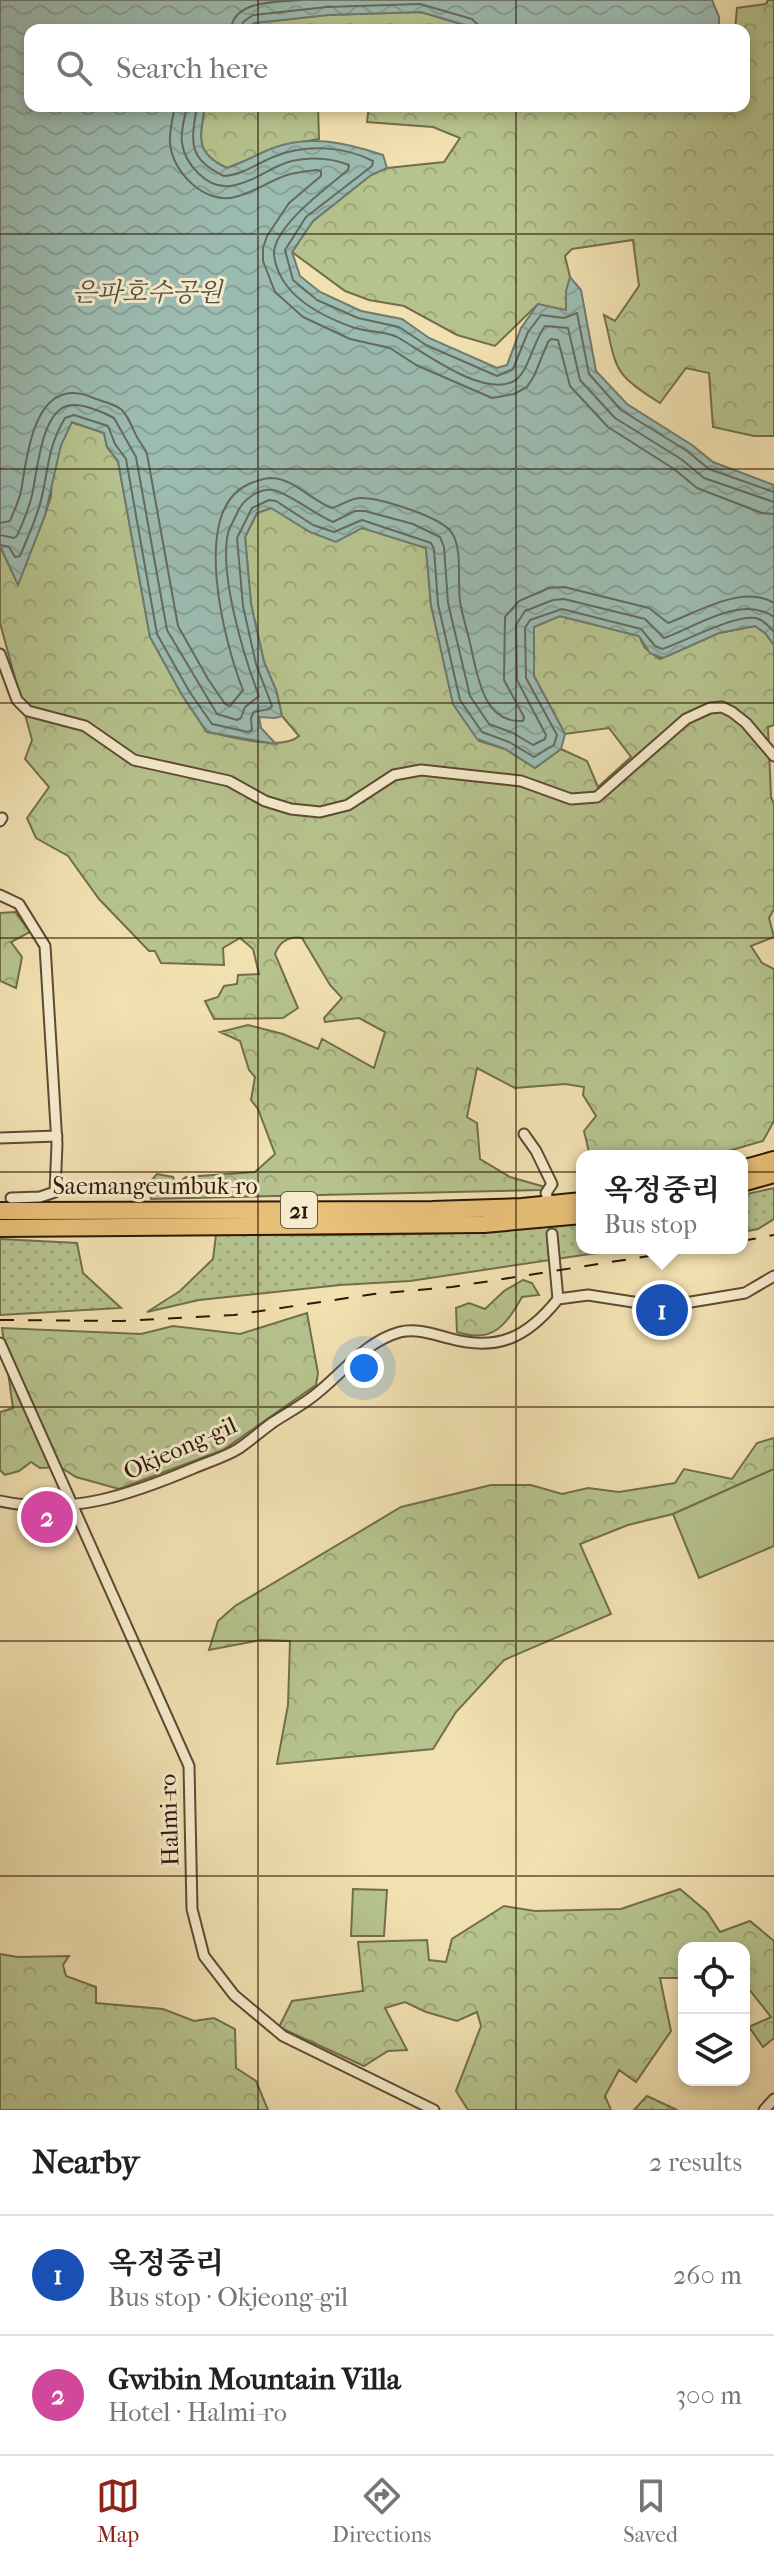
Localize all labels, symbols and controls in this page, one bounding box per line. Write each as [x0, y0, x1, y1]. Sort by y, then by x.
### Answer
search box [24, 24, 750, 112]
icon: search [52, 46, 96, 90]
text: Search here [116, 51, 268, 86]
water label: 은파호수공원 [72, 277, 224, 308]
popup [576, 1150, 748, 1254]
street label: Saemangeumbuk-ro [52, 1172, 258, 1200]
text: 옥정중리 [604, 1173, 720, 1208]
road number: 21 [281, 1192, 317, 1228]
text: Bus stop [604, 1209, 697, 1240]
pin: 1 [636, 1280, 688, 1340]
your location [344, 1348, 384, 1388]
street label: Okjeong-gil [119, 1410, 241, 1485]
pin: 2 [21, 1487, 73, 1547]
street label: Halmi-ro [153, 1773, 185, 1867]
map controls [678, 1942, 750, 2086]
button: locate [678, 1942, 750, 2014]
button: layers [678, 2014, 750, 2086]
text: Nearby [32, 2142, 139, 2182]
text: 2 results [649, 2147, 742, 2178]
text: 옥정중리 [108, 2246, 224, 2281]
text: 1 [53, 2260, 63, 2291]
text: 260 m [673, 2260, 742, 2291]
text: Bus stop · Okjeong-gil [108, 2282, 348, 2313]
text: Gwibin Mountain Villa [108, 2362, 401, 2397]
text: 2 [51, 2380, 65, 2411]
text: 300 m [675, 2380, 742, 2411]
text: Hotel · Halmi-ro [108, 2397, 287, 2428]
tab: Map [96, 2474, 140, 2548]
tab: Directions [332, 2474, 431, 2548]
tab: Saved [623, 2474, 678, 2548]

